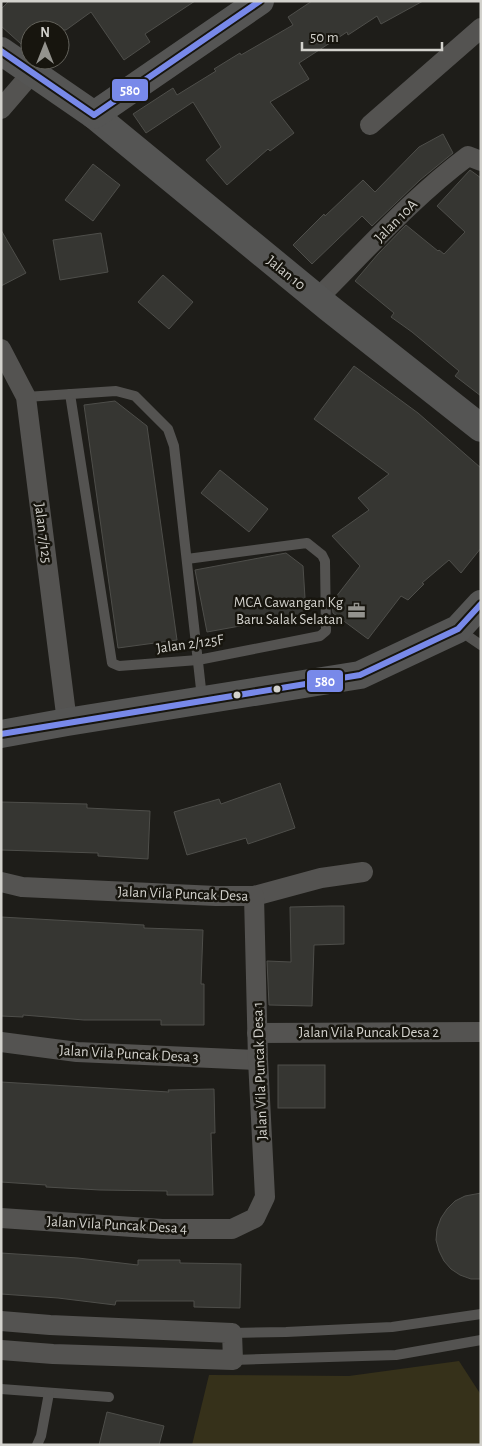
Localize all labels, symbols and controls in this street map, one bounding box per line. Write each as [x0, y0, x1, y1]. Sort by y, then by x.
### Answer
north arrow [20, 20, 70, 70]
scale bar [302, 20, 442, 52]
text: N [40, 26, 50, 40]
text: 50 m [310, 30, 339, 45]
line badge: 580 [111, 78, 149, 102]
text: 580 [120, 84, 140, 98]
street label: Jalan 10A [372, 196, 421, 245]
street label: Jalan 10 [264, 253, 308, 293]
street label: Jalan 7/125 [32, 502, 54, 564]
place label: MCA Cawangan Kg Baru Salak Selatan [234, 595, 344, 627]
office icon: MCA Cawangan Kg Baru Salak Selatan [347, 601, 367, 621]
street label: Jalan 2/125F [155, 632, 225, 656]
line badge: 580 [306, 669, 344, 693]
text: 580 [315, 675, 335, 689]
unlabelled marker [272, 684, 282, 694]
unlabelled marker [232, 690, 242, 700]
street label: Jalan Vila Puncak Desa [117, 884, 249, 904]
street label: Jalan Vila Puncak Desa 1 [250, 1001, 270, 1141]
street label: Jalan Vila Puncak Desa 2 [299, 1025, 439, 1040]
street label: Jalan Vila Puncak Desa 3 [59, 1043, 199, 1065]
street label: Jalan Vila Puncak Desa 4 [46, 1214, 188, 1236]

